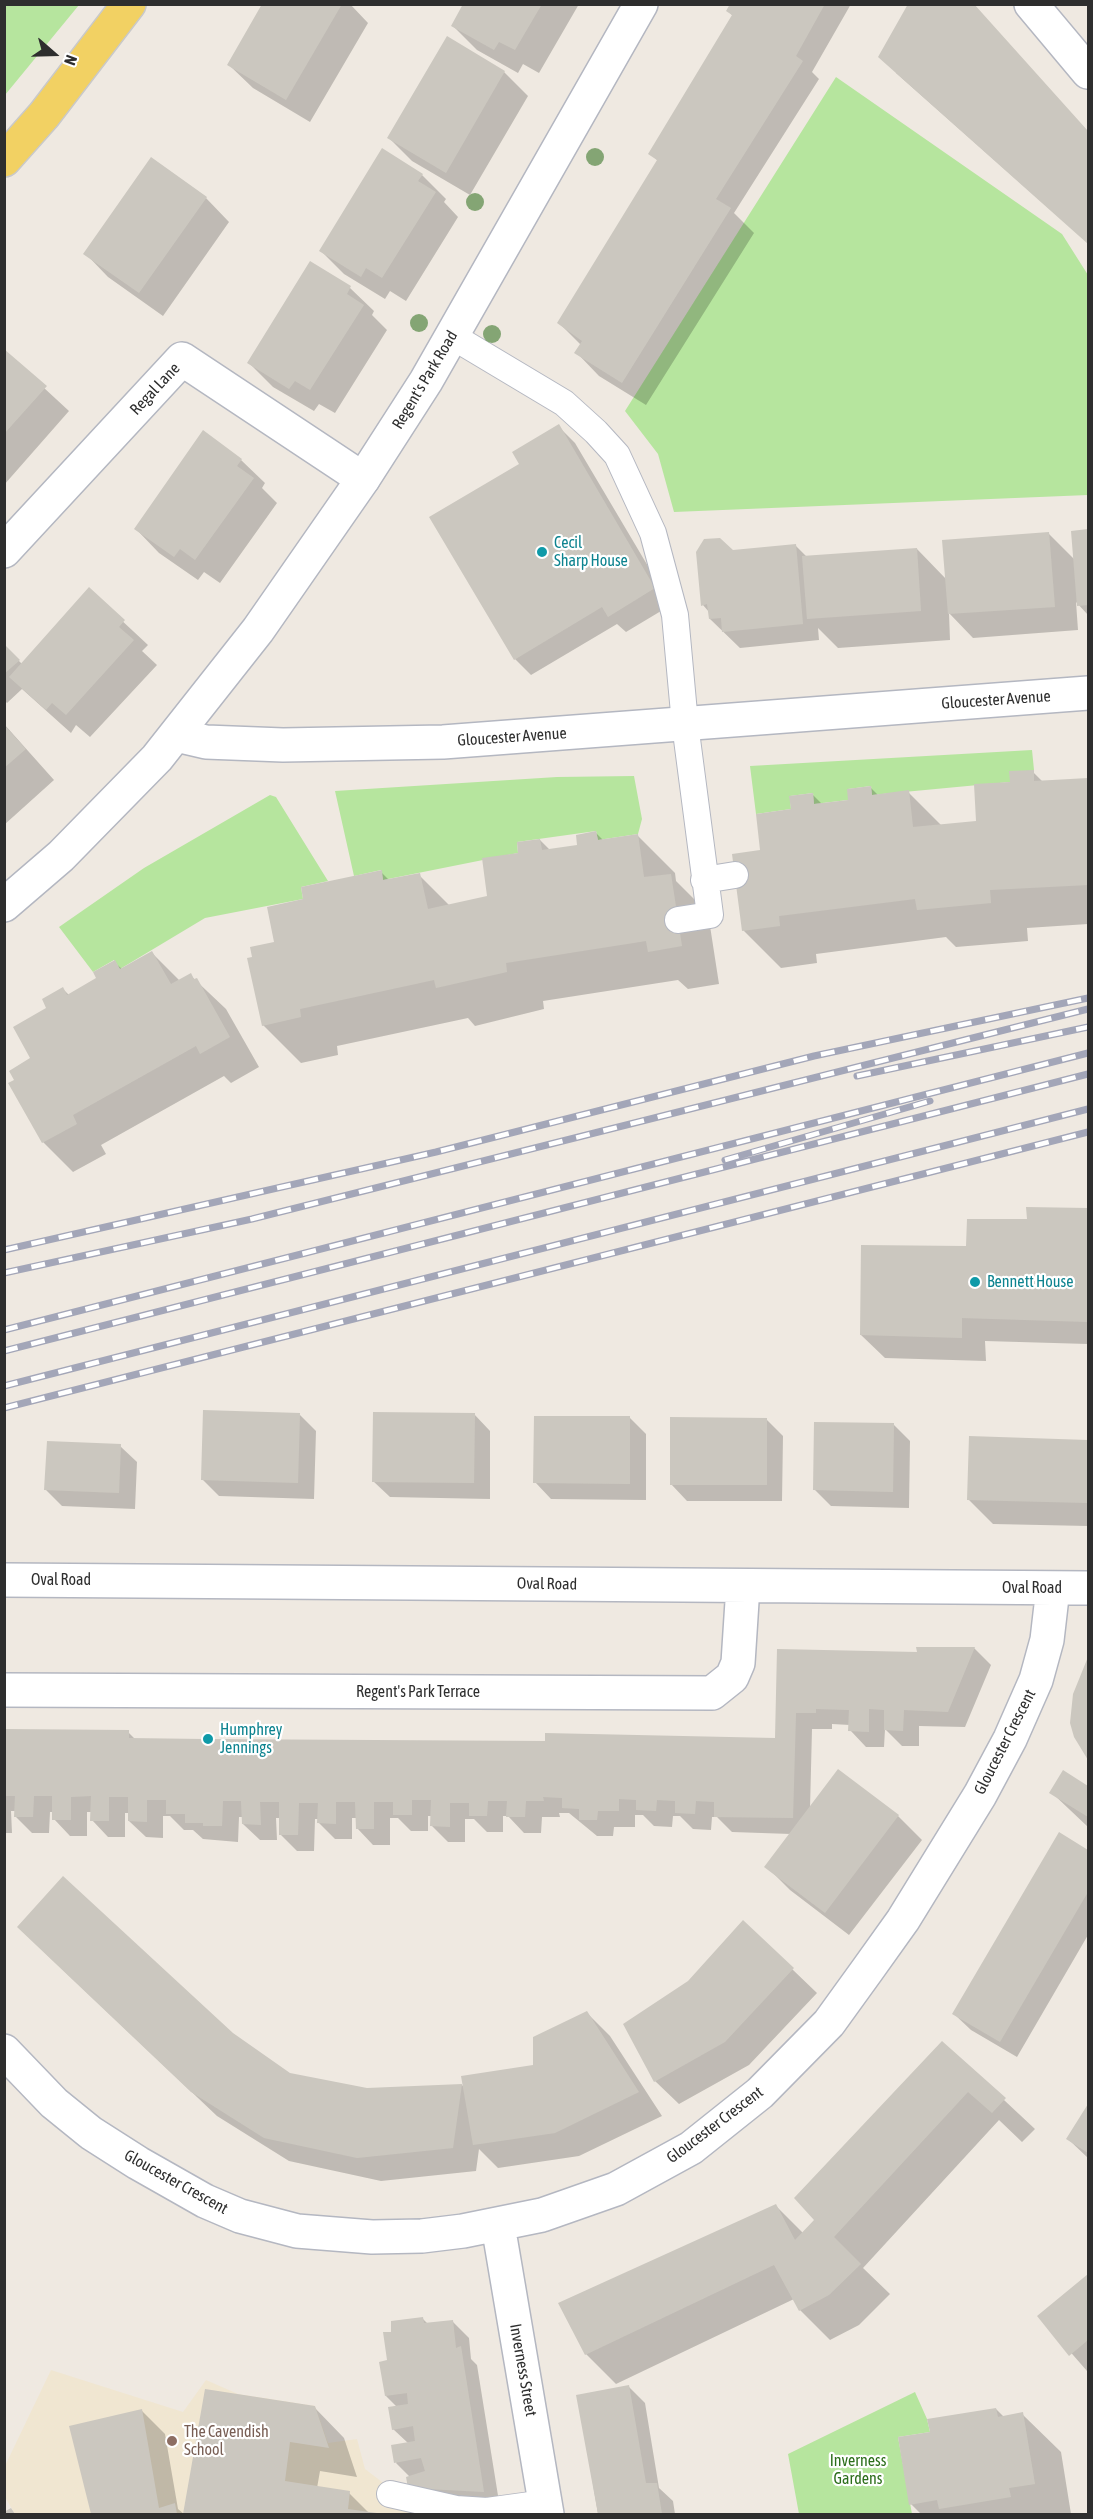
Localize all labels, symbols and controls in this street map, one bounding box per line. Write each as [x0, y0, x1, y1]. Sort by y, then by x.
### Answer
north arrow [24, 24, 84, 84]
text: N [61, 53, 81, 68]
street label: Regent's Park Road [388, 327, 462, 433]
street label: Regal Lane [126, 359, 184, 419]
place label: Cecil Sharp House [554, 533, 628, 571]
marker: Cecil Sharp House [535, 545, 549, 559]
street label: Gloucester Avenue [941, 687, 1051, 713]
street label: Gloucester Avenue [457, 724, 567, 750]
place label: Bennett House [987, 1272, 1073, 1292]
marker: Bennett House [968, 1275, 982, 1289]
street label: Oval Road [31, 1570, 91, 1590]
street label: Oval Road [517, 1574, 577, 1594]
street label: Oval Road [1002, 1578, 1062, 1598]
street label: Regent's Park Terrace [356, 1682, 480, 1702]
street label: Gloucester Crescent [970, 1686, 1040, 1798]
place label: Humphrey Jennings [220, 1720, 282, 1758]
marker: Humphrey Jennings [201, 1732, 215, 1746]
street label: Gloucester Crescent [663, 2083, 767, 2167]
street label: Gloucester Crescent [121, 2146, 231, 2218]
street label: Inverness Street [505, 2322, 541, 2418]
place label: The Cavendish School [184, 2422, 269, 2460]
marker: The Cavendish School [165, 2434, 179, 2448]
park label: Inverness Gardens [830, 2451, 886, 2489]

